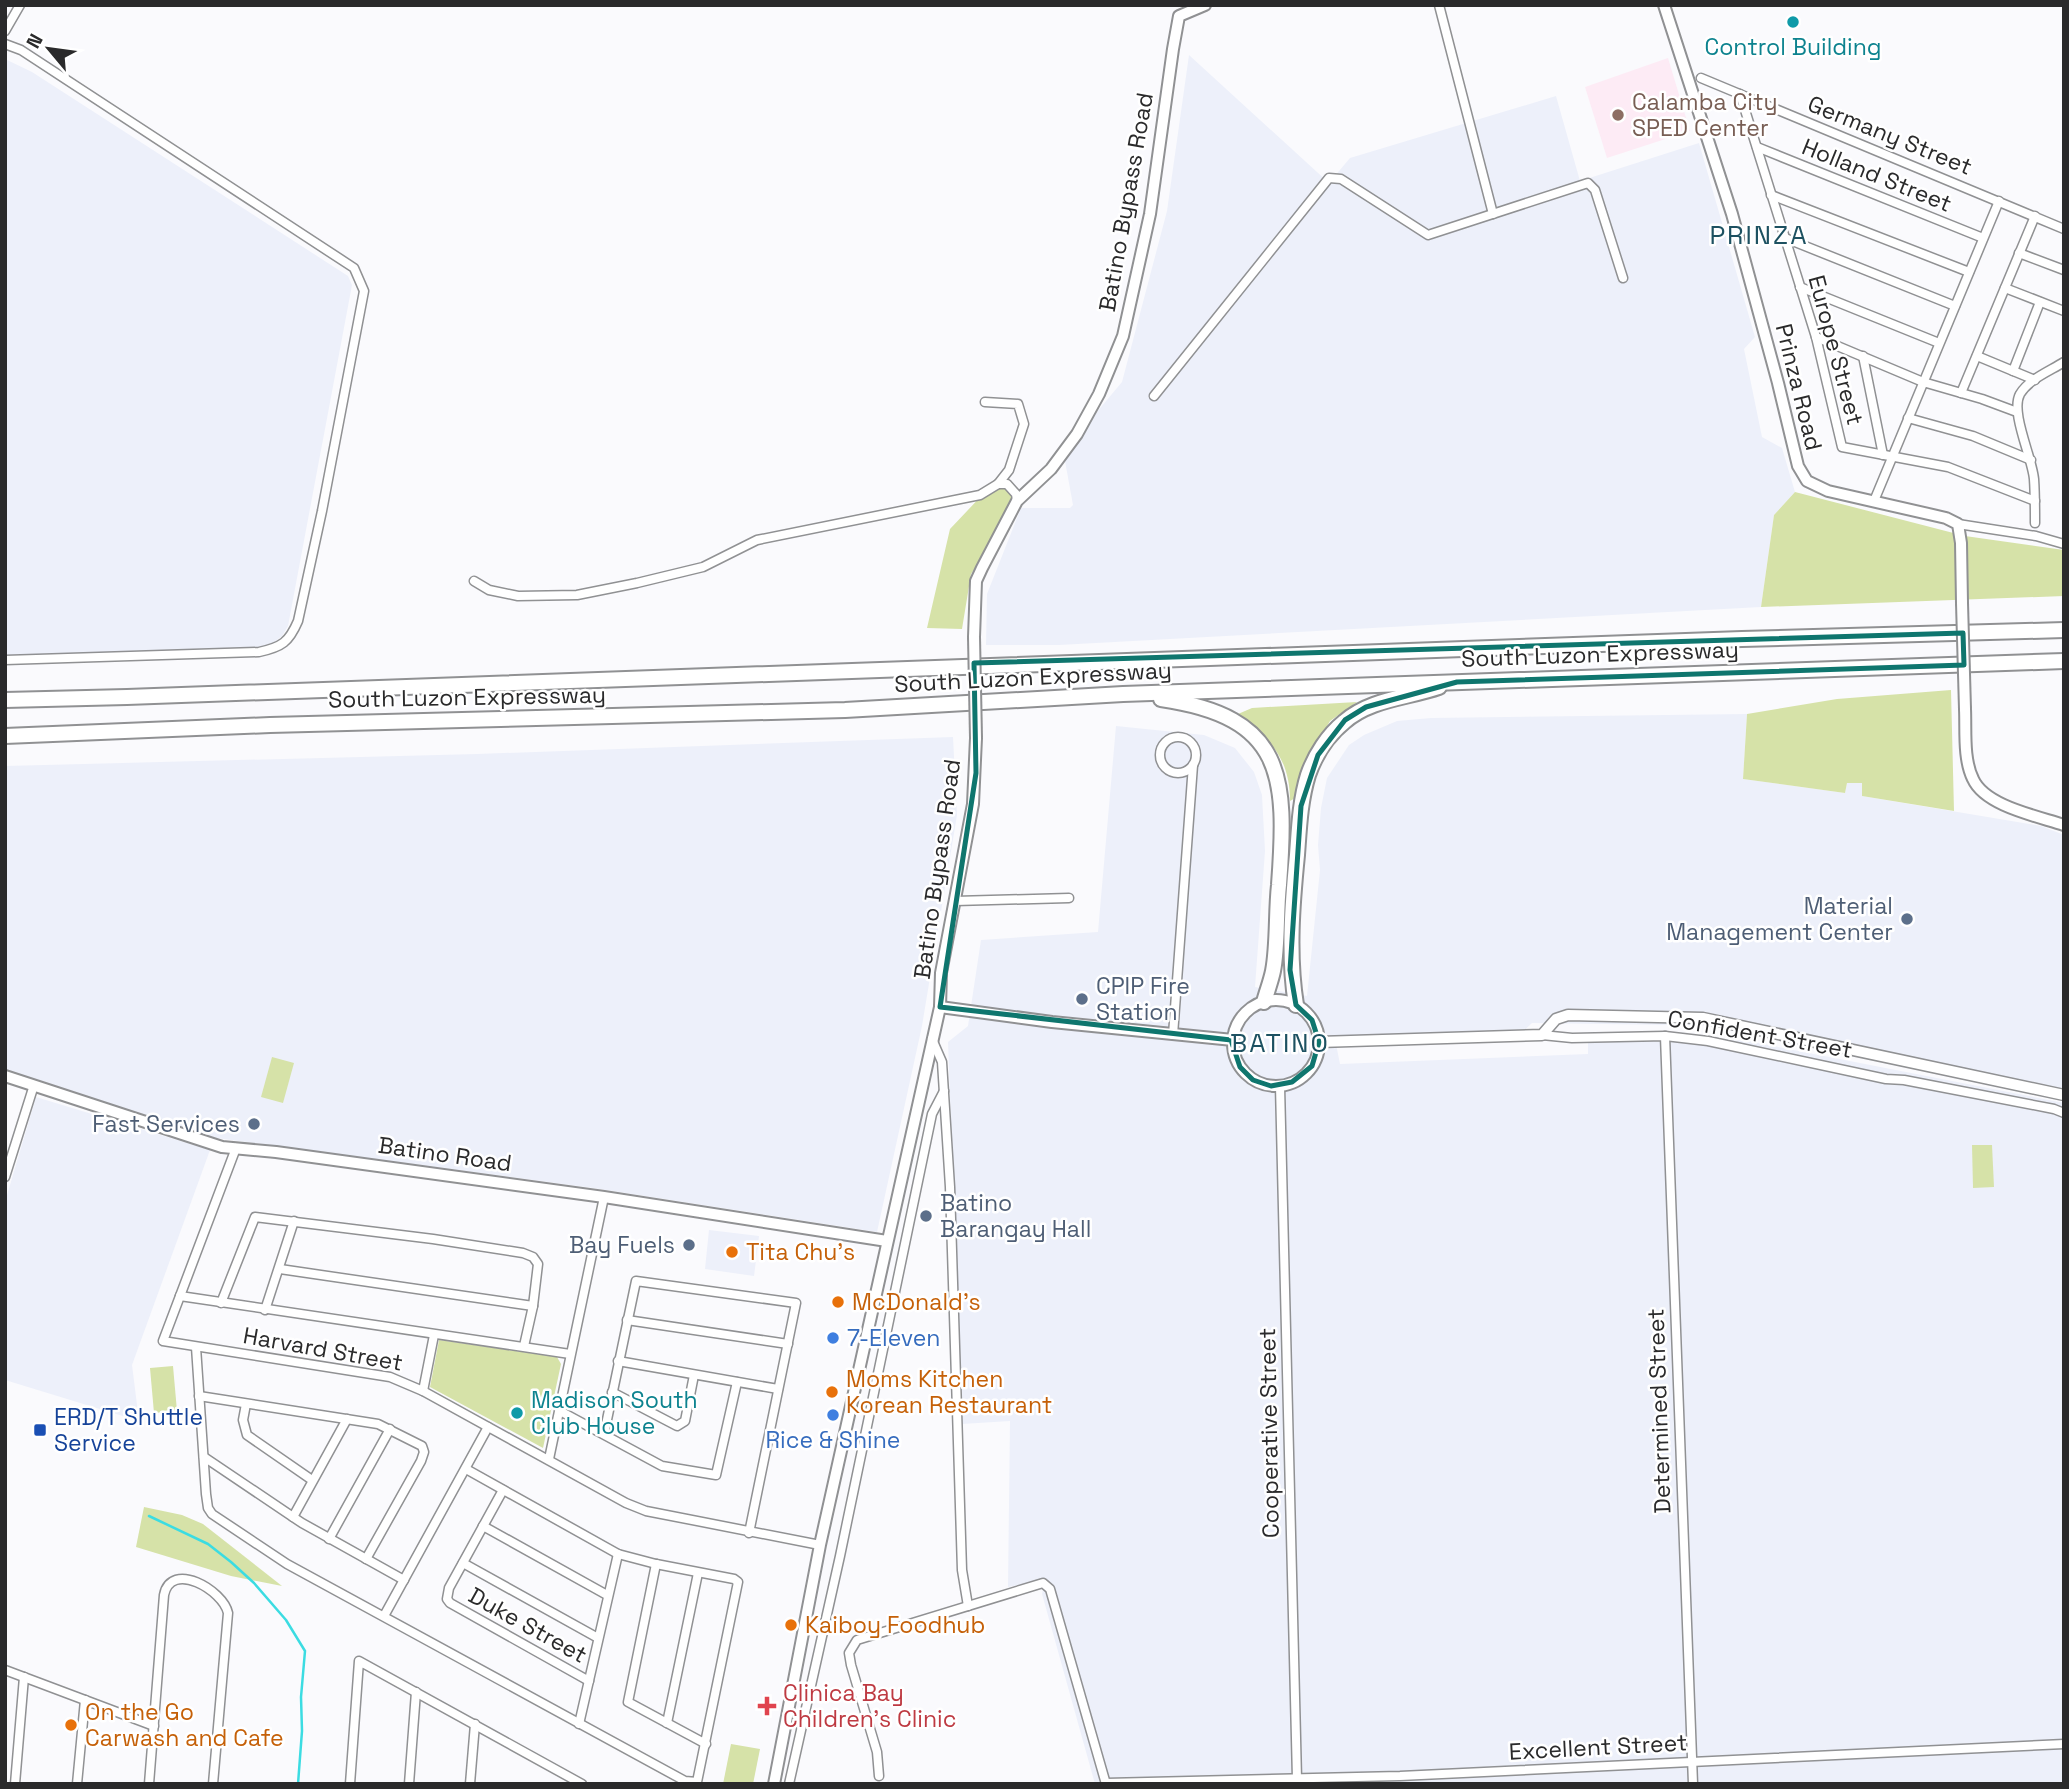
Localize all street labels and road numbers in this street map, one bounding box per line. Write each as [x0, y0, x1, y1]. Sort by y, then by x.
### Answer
street label: Germany Street [1803, 88, 1977, 182]
street label: Batino Bypass Road [1092, 90, 1160, 314]
street label: Holland Street [1798, 131, 1956, 219]
street label: Europe Street [1802, 272, 1870, 428]
street label: Prinza Road [1769, 320, 1829, 454]
street label: South Luzon Expressway [1461, 634, 1739, 674]
street label: South Luzon Expressway [893, 655, 1173, 699]
street label: South Luzon Expressway [328, 680, 606, 714]
street label: Batino Bypass Road [907, 757, 967, 981]
street label: Confident Street [1665, 1003, 1855, 1065]
street label: Batino Road [376, 1130, 514, 1178]
street label: Determined Street [1640, 1308, 1678, 1514]
street label: Harvard Street [241, 1320, 405, 1378]
street label: Cooperative Street [1252, 1328, 1286, 1538]
street label: Duke Street [463, 1580, 593, 1670]
street label: Excellent Street [1508, 1727, 1688, 1767]

